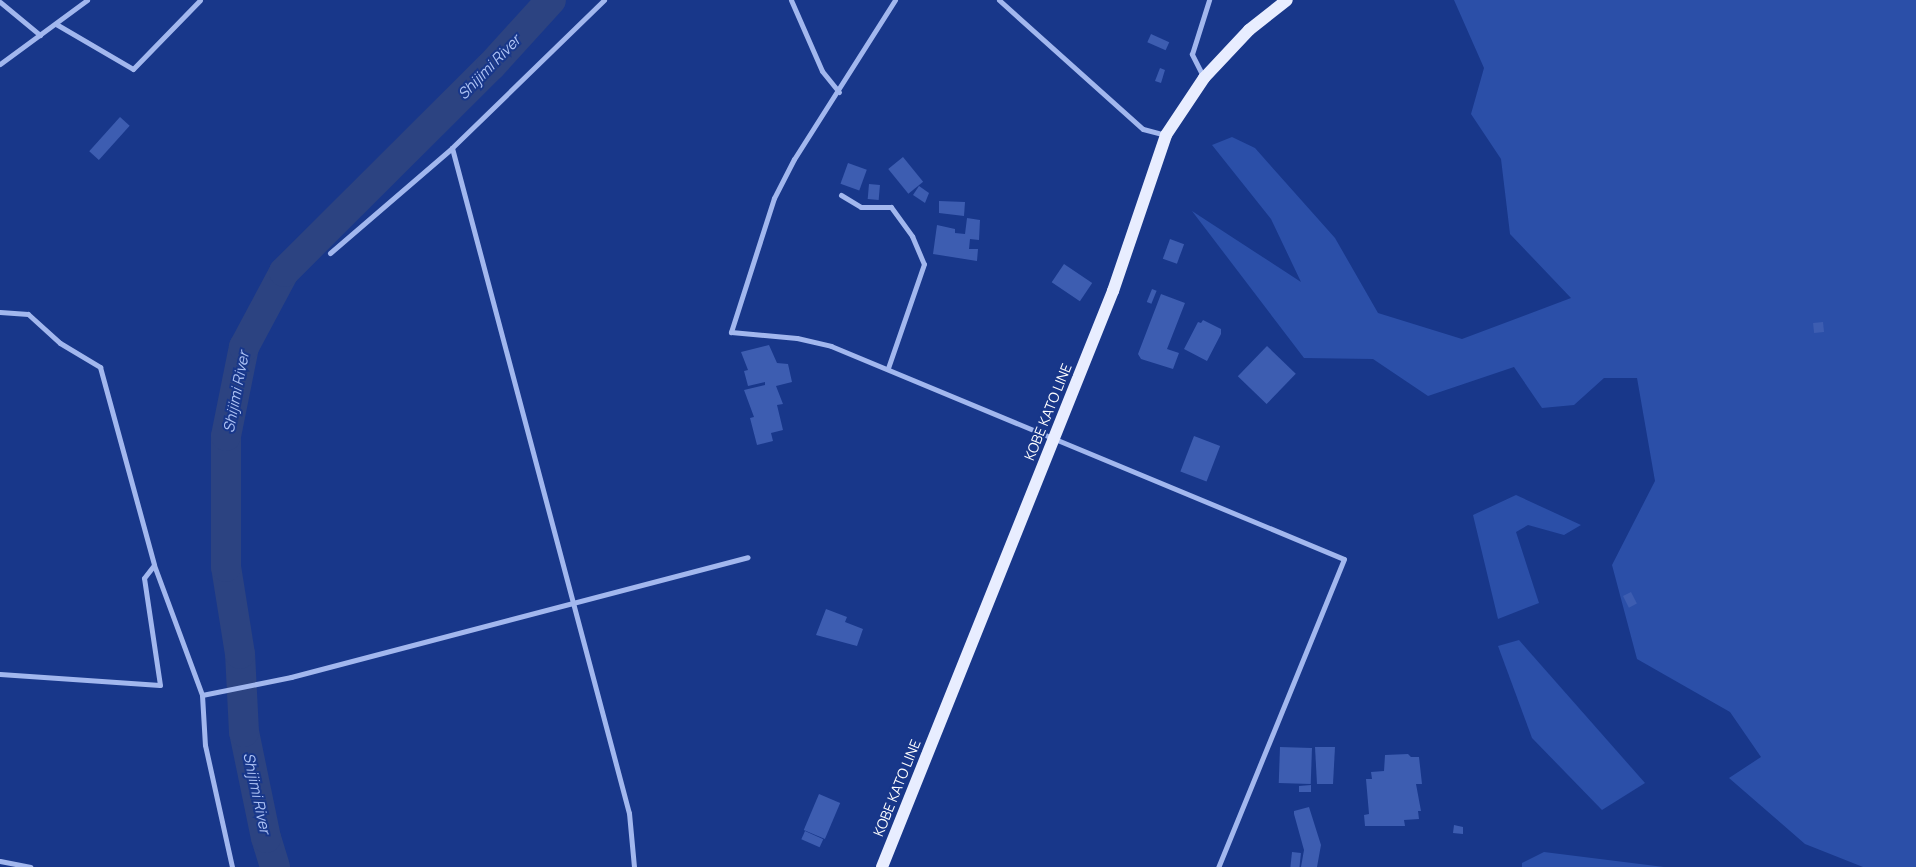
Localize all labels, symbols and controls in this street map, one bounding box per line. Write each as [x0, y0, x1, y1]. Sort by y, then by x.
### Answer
water label: Shijimi River [454, 31, 524, 103]
water label: Shijimi River [219, 350, 253, 434]
street label: KOBE KATO LINE [1021, 361, 1075, 463]
street label: KOBE KATO LINE [870, 737, 924, 839]
water label: Shijimi River [240, 751, 274, 835]

